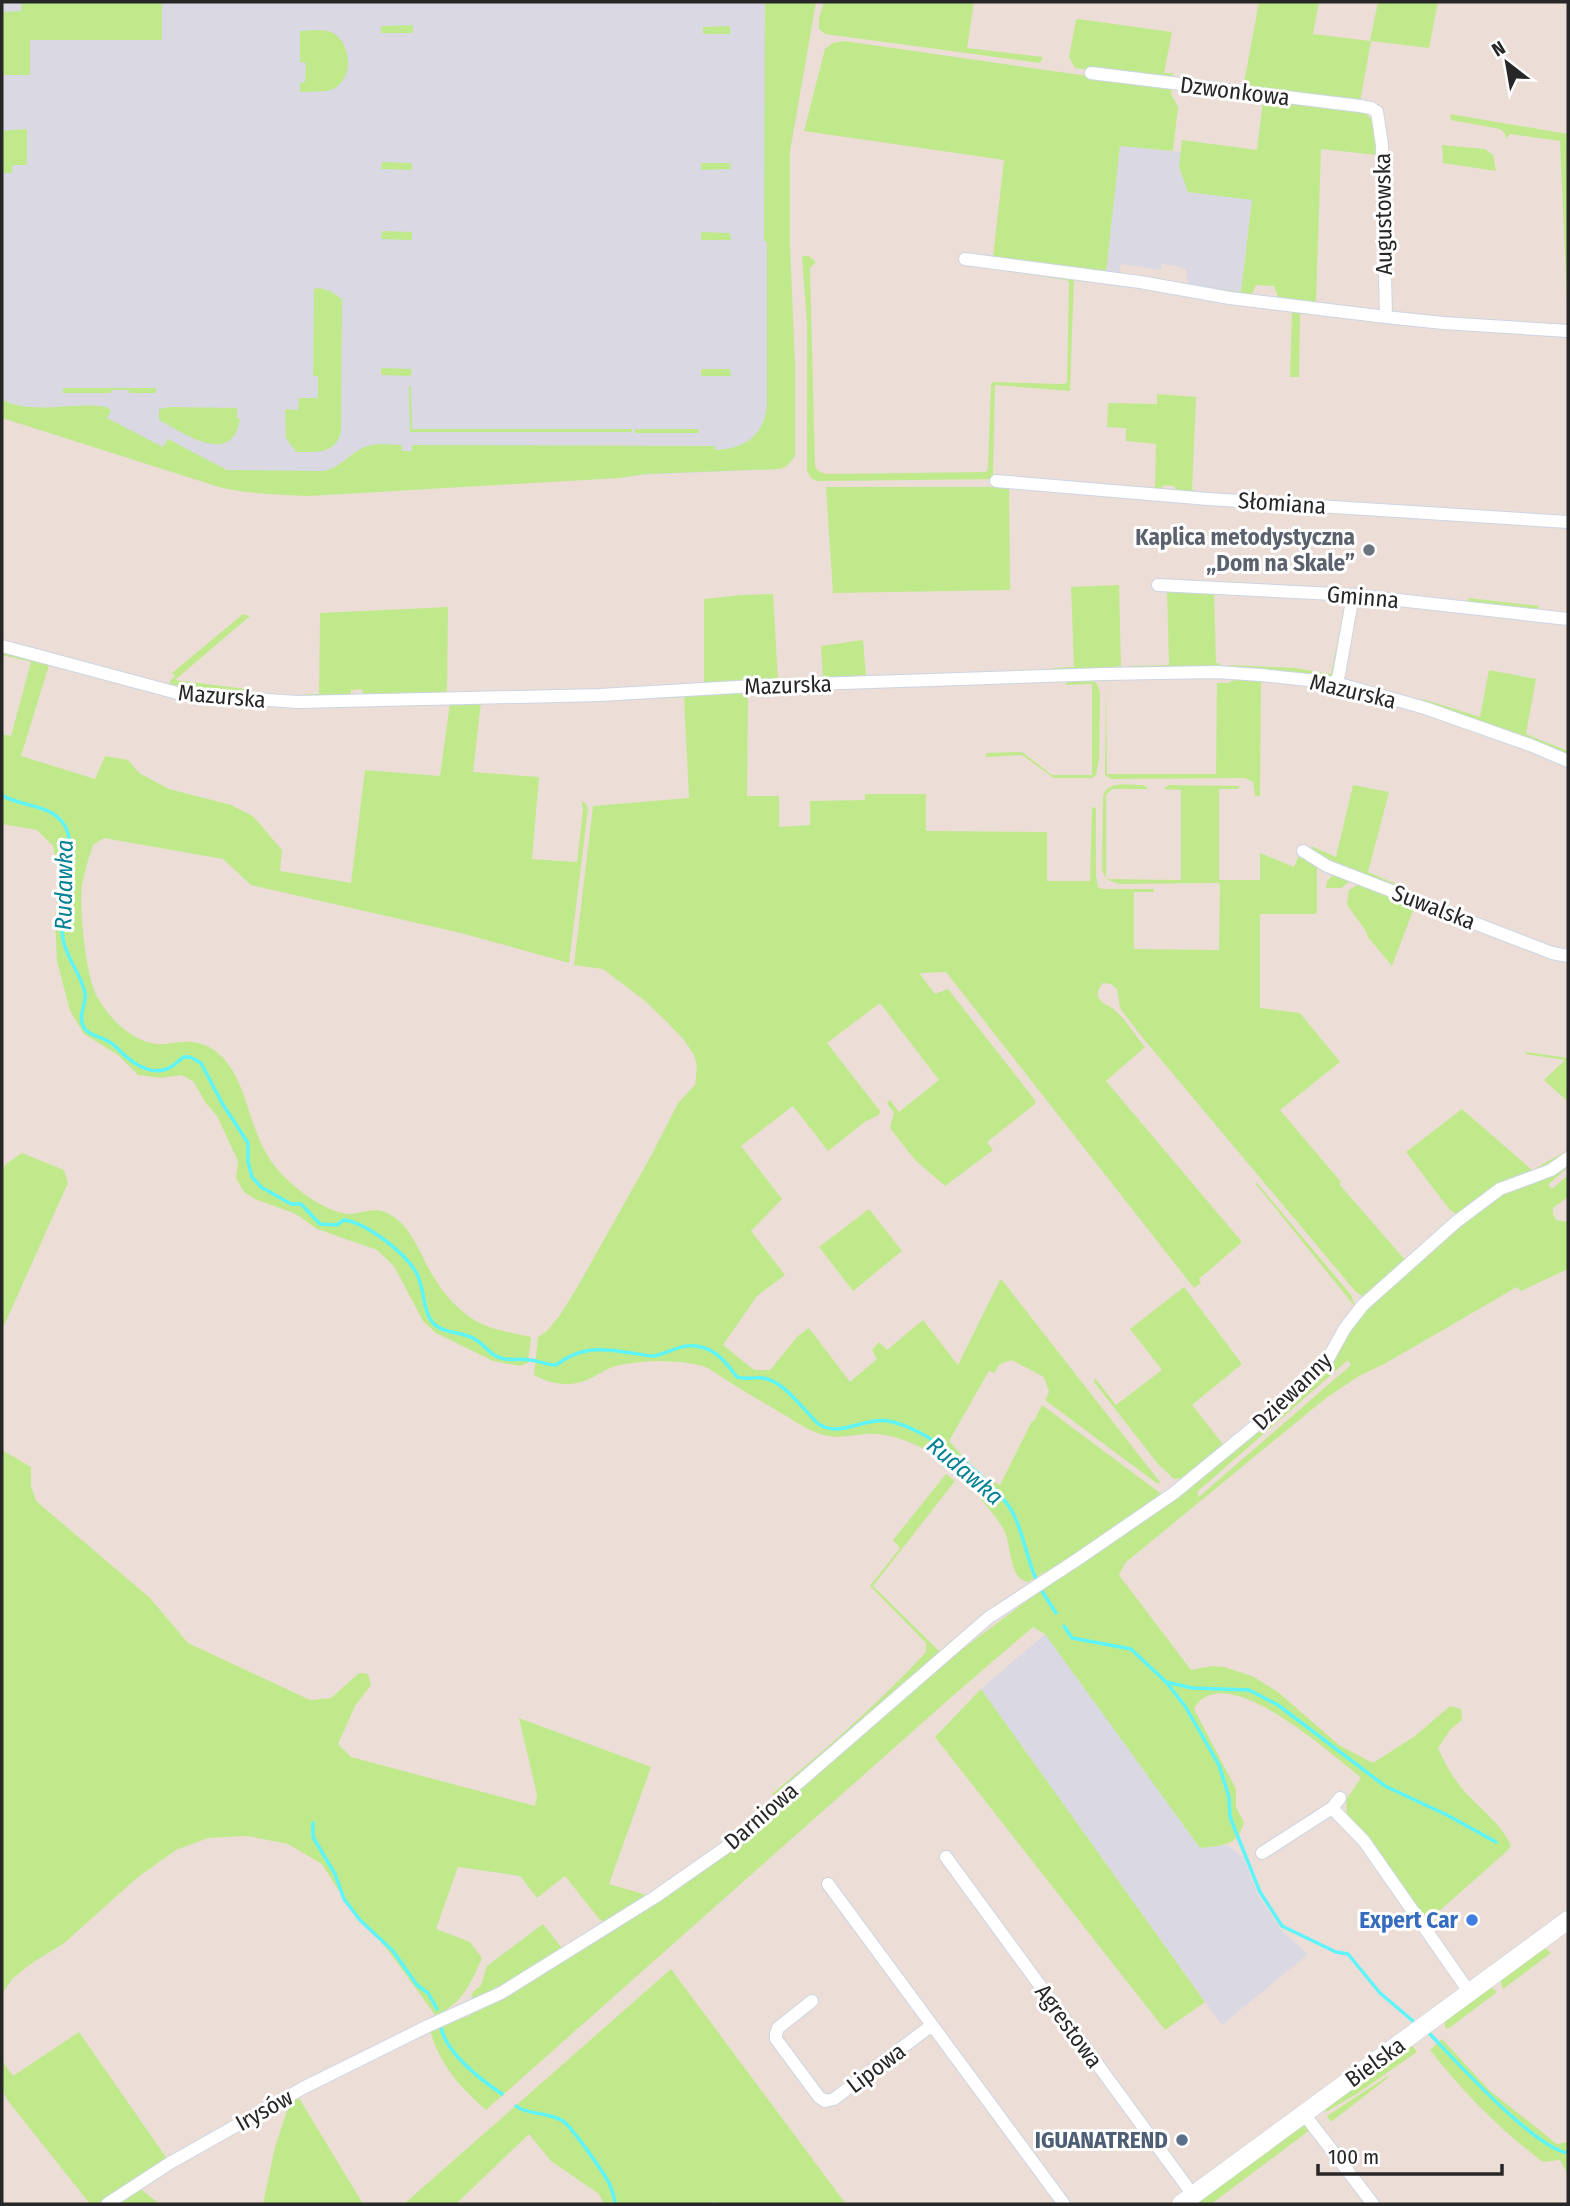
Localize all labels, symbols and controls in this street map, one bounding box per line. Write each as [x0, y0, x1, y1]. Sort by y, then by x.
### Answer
north arrow [1472, 28, 1542, 98]
text: N [1488, 36, 1509, 62]
street label: Dzwonkowa [1179, 70, 1291, 112]
street label: Augustowska [1368, 153, 1398, 275]
street label: Słomiana [1237, 486, 1327, 520]
place label: Kaplica metodystyczna „Dom na Skale” [1135, 523, 1355, 577]
marker: Kaplica metodystyczna „Dom na Skale” [1361, 542, 1377, 558]
street label: Gminna [1326, 580, 1400, 614]
street label: Mazurska [1307, 667, 1399, 715]
street label: Mazurska [744, 669, 832, 701]
street label: Mazurska [177, 678, 267, 714]
water label: Rudawka [49, 839, 79, 931]
street label: Suwalska [1388, 878, 1480, 936]
street label: Dziewanny [1246, 1346, 1338, 1436]
water label: Rudawka [921, 1431, 1009, 1511]
street label: Darniowa [718, 1776, 804, 1856]
place label: Expert Car [1359, 1906, 1459, 1934]
marker: Expert Car [1464, 1912, 1480, 1928]
street label: Agrestowa [1029, 1979, 1109, 2073]
street label: Bielska [1340, 2031, 1410, 2093]
street label: Lipowa [841, 2037, 911, 2099]
street label: Irysów [230, 2083, 298, 2137]
place label: IGUANATREND [1035, 2126, 1168, 2154]
marker: IGUANATREND [1174, 2132, 1190, 2148]
scale bar [1318, 2132, 1502, 2176]
text: 100 m [1328, 2144, 1379, 2170]

